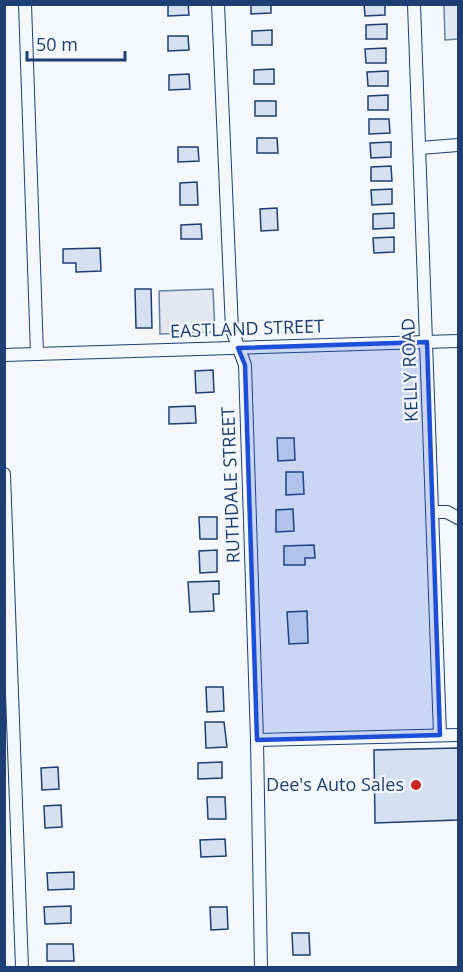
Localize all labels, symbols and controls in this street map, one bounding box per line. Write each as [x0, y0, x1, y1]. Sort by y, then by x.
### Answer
scale bar [27, 24, 124, 62]
text: 50 m [36, 32, 78, 56]
street label: EASTLAND STREET [170, 313, 324, 343]
street label: KELLY ROAD [395, 318, 423, 422]
street label: RUTHDALE STREET [215, 406, 245, 564]
place label: Dee's Auto Sales [266, 772, 404, 796]
marker: Dee's Auto Sales [409, 778, 423, 792]

